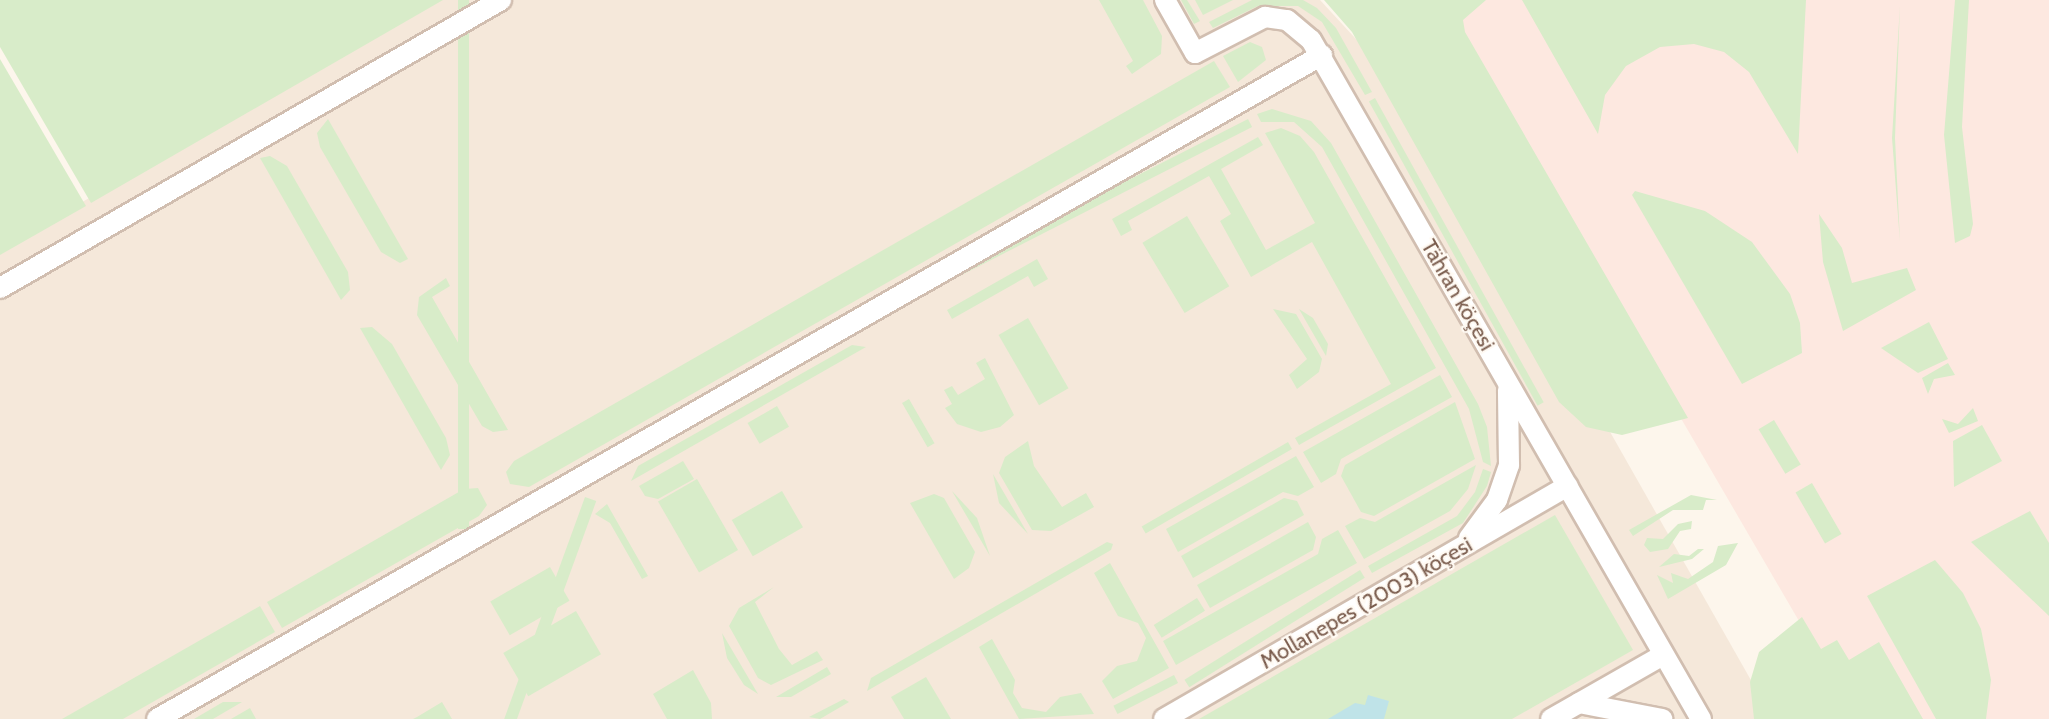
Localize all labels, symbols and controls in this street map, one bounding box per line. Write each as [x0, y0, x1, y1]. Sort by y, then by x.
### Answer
street label: Tähran köçesi [1416, 235, 1500, 355]
street label: Mollanepes (2003) köçesi [1255, 531, 1477, 675]

